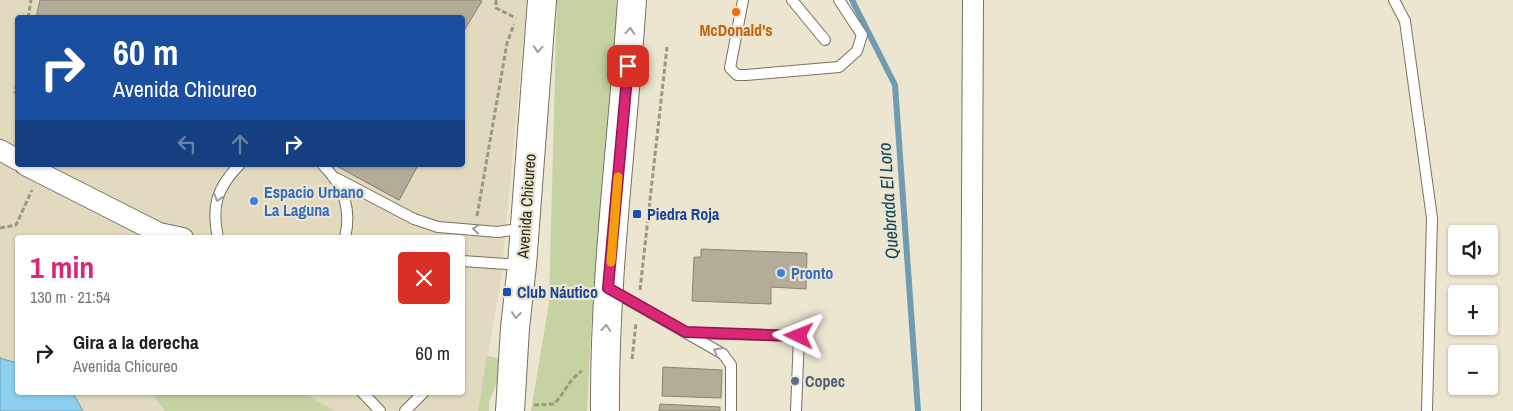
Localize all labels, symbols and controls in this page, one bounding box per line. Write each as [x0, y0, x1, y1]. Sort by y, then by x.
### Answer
marker: McDonald's [730, 6, 742, 18]
place label: McDonald's [699, 19, 773, 41]
one-way arrow [625, 26, 636, 34]
text: 60 m [113, 29, 178, 76]
icon: right [30, 35, 95, 100]
one-way arrow [533, 45, 544, 53]
pin [607, 45, 649, 87]
icon: arrive [614, 52, 642, 80]
text: Avenida Chicureo [113, 74, 257, 104]
icon: left [173, 130, 201, 158]
icon: ahead [226, 130, 254, 158]
icon: right [279, 130, 307, 158]
water label: Quebrada El Loro [871, 142, 905, 260]
street label: Avenida Chicureo [511, 153, 541, 260]
place label: Espacio Urbano La Laguna [264, 181, 364, 221]
one-way arrow [214, 194, 224, 202]
marker: Espacio Urbano La Laguna [248, 195, 260, 207]
place label: Piedra Roja [647, 203, 720, 225]
marker: Piedra Roja [631, 208, 643, 220]
one-way arrow [472, 224, 480, 235]
map controls [1448, 225, 1498, 395]
button: sound [1448, 225, 1498, 275]
text: 1 min [30, 247, 94, 287]
button: close [398, 252, 450, 304]
place label: Pronto [791, 262, 833, 284]
marker: Pronto [775, 267, 787, 279]
place label: Club Náutico [517, 281, 598, 303]
button: + [1448, 285, 1498, 335]
text: 130 m · 21:54 [30, 286, 110, 308]
marker: Club Náutico [501, 286, 513, 298]
position arrow [772, 309, 824, 361]
one-way arrow [511, 311, 522, 319]
one-way arrow [601, 324, 612, 332]
text: Gira a la derecha [73, 329, 199, 355]
icon: right [30, 339, 58, 367]
text: 60 m [415, 340, 450, 366]
button: − [1448, 345, 1498, 395]
one-way arrow [713, 348, 723, 357]
text: Avenida Chicureo [73, 355, 178, 377]
place label: Copec [805, 370, 845, 392]
marker: Copec [789, 375, 801, 387]

